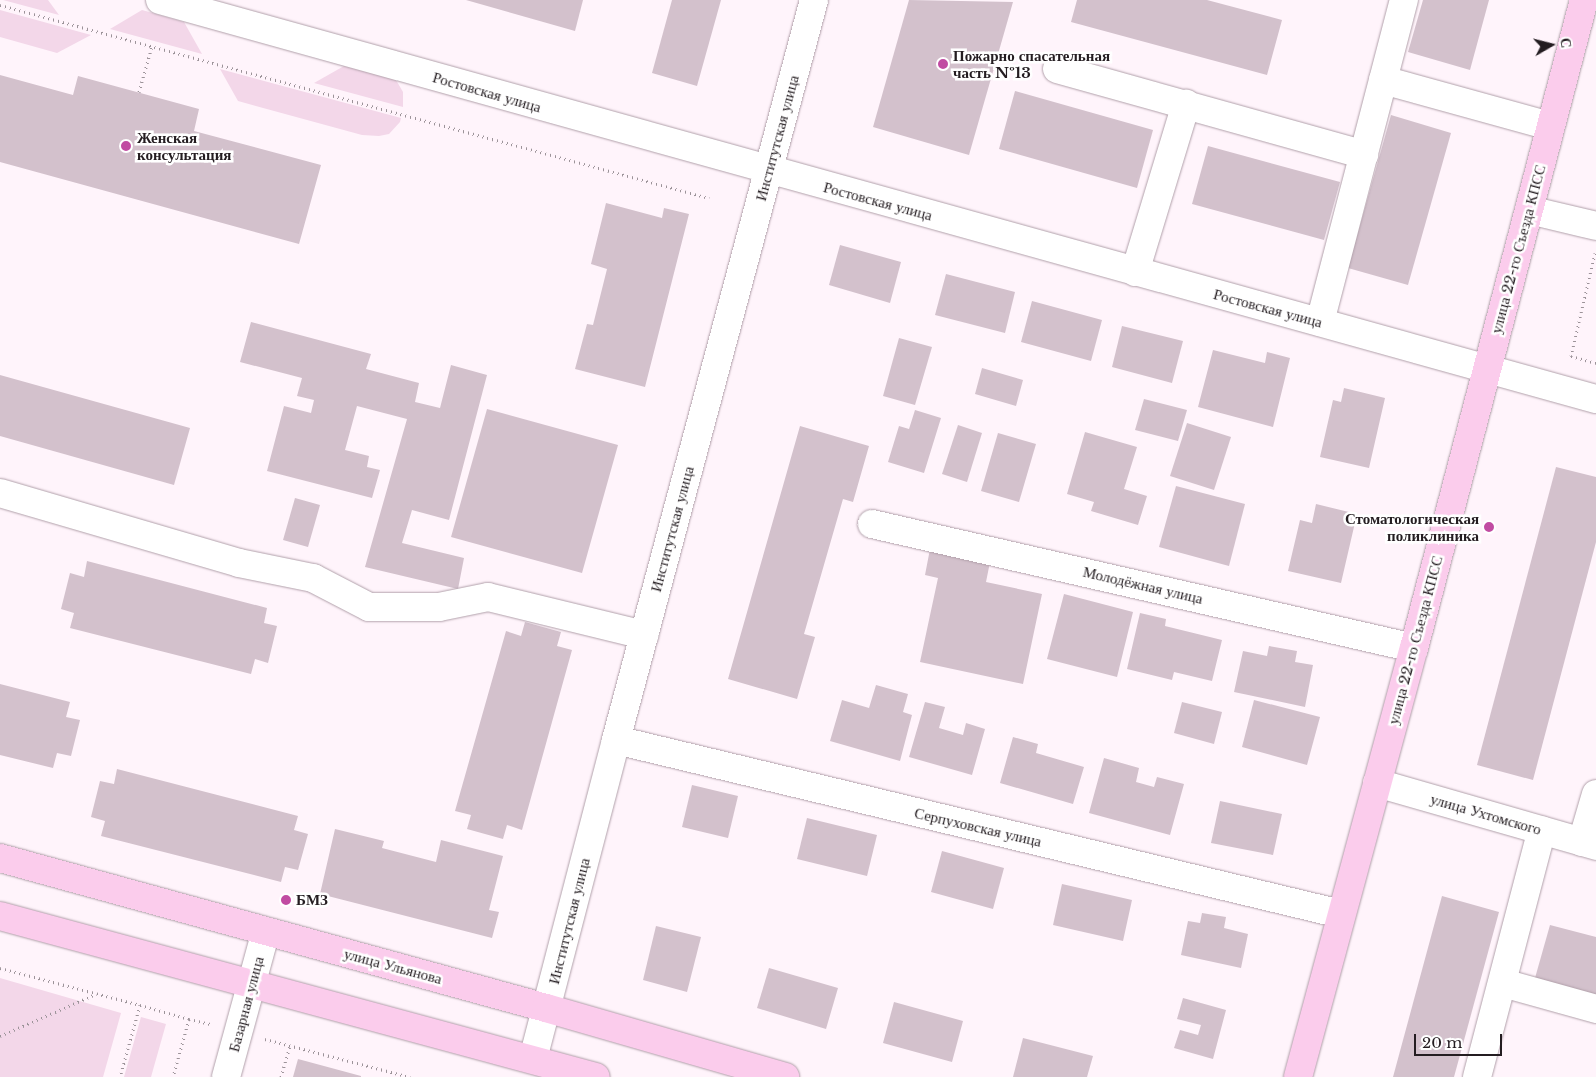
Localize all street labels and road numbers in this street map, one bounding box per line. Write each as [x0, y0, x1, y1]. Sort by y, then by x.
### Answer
street label: Ростовская улица [431, 68, 543, 116]
street label: Институтская улица [752, 73, 802, 203]
street label: улица 22-го Съезда КПСС [1487, 163, 1549, 335]
street label: Ростовская улица [822, 178, 934, 224]
street label: Ростовская улица [1212, 285, 1324, 331]
street label: Институтская улица [647, 464, 697, 594]
street label: улица 22-го Съезда КПСС [1384, 554, 1446, 726]
street label: Молодёжная улица [1081, 562, 1205, 608]
street label: улица Ухтомского [1428, 790, 1544, 838]
street label: Серпуховская улица [913, 804, 1043, 850]
street label: Институтская улица [545, 856, 593, 986]
street label: улица Ульянова [342, 944, 444, 988]
street label: Базарная улица [225, 954, 267, 1054]

